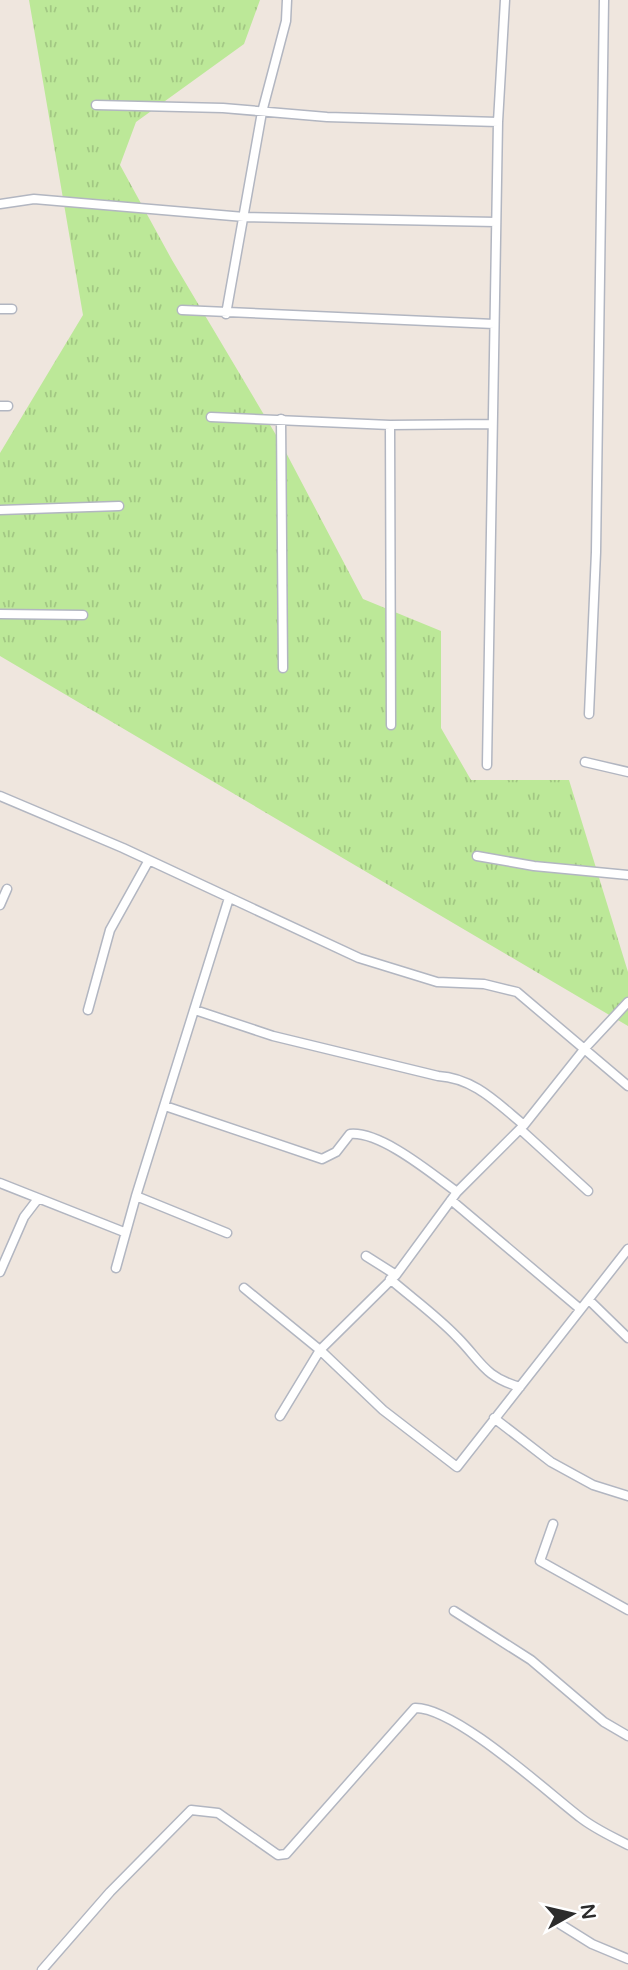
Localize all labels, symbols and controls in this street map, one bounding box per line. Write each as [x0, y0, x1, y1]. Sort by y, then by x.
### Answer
north arrow [537, 1879, 607, 1949]
text: N [576, 1903, 600, 1921]

